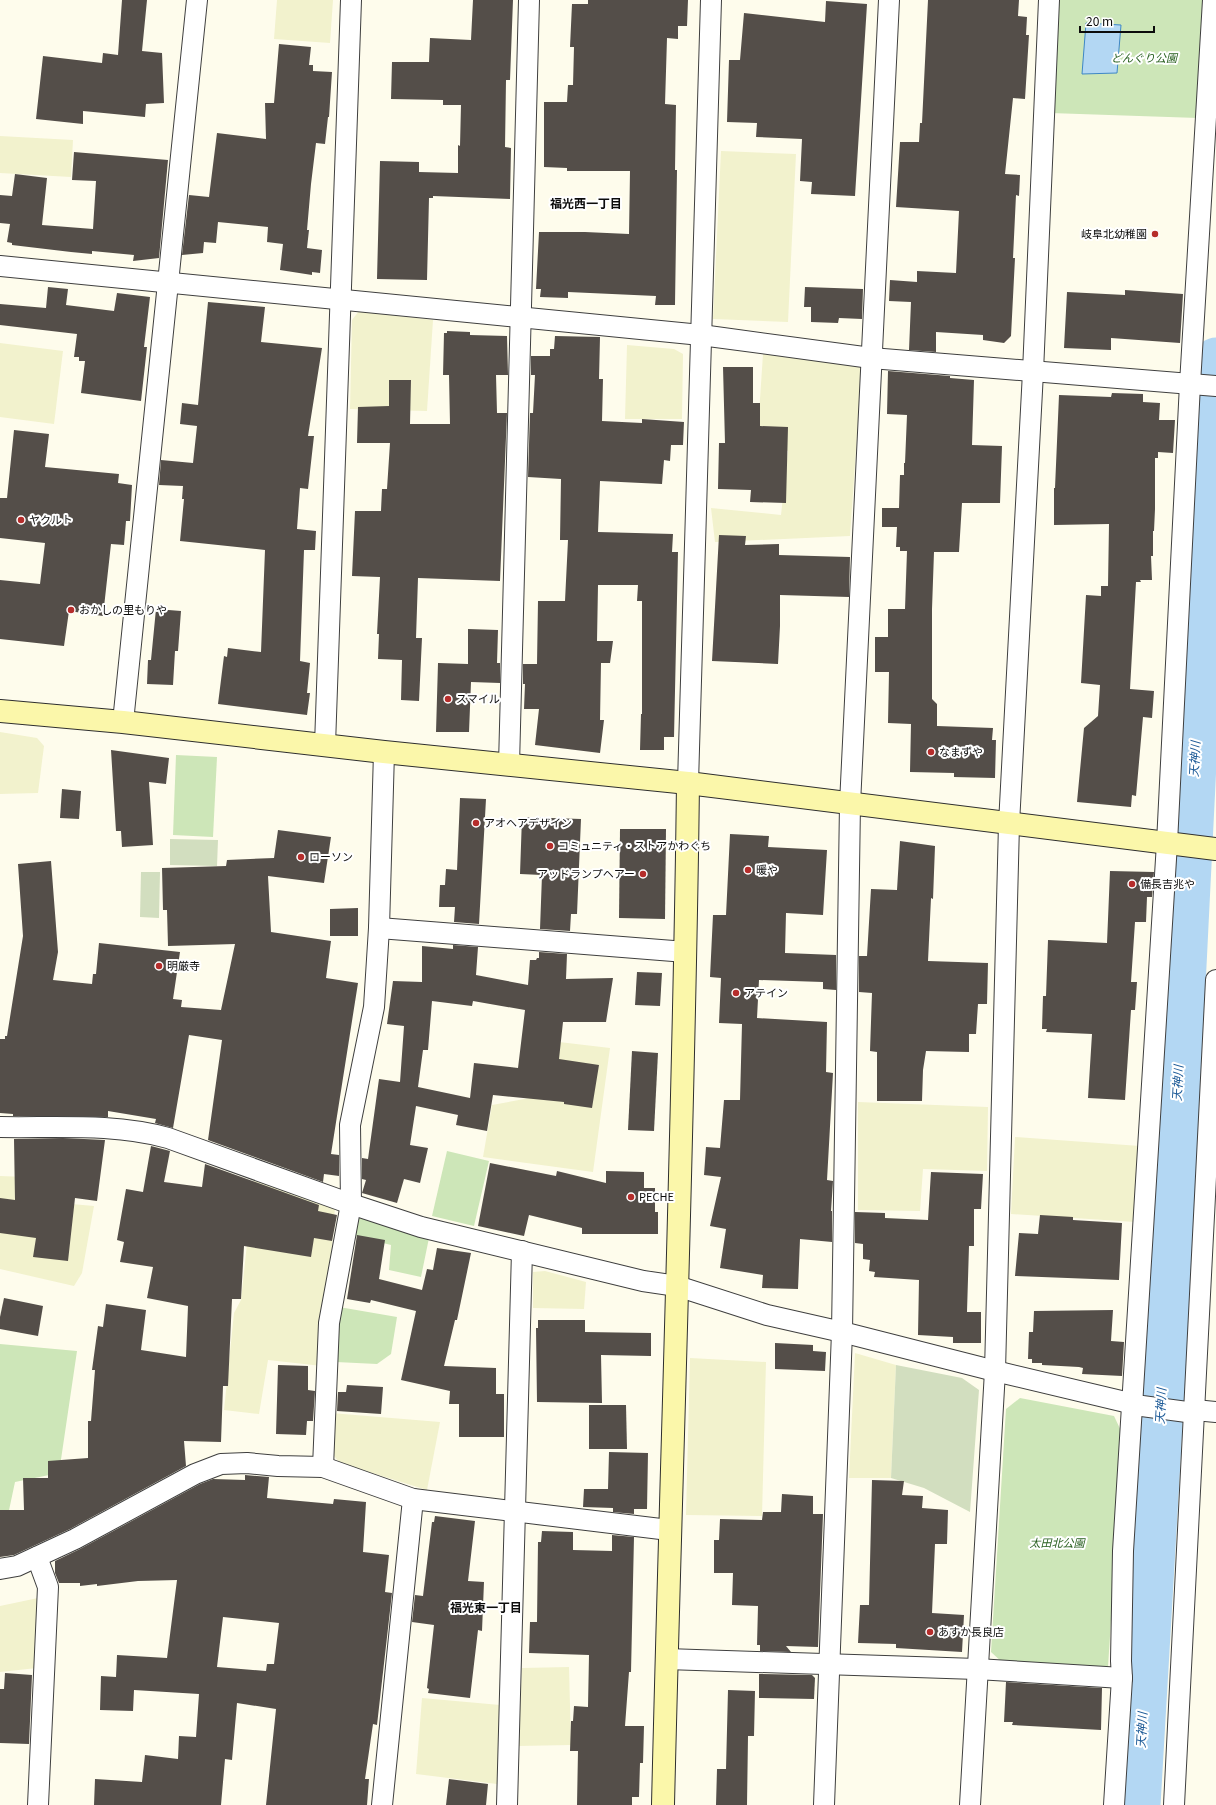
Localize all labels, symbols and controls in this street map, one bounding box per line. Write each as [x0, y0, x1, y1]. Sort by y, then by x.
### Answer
scale bar [1080, 8, 1154, 34]
text: 20 m [1086, 12, 1113, 29]
park label: どんぐり公園 [1111, 49, 1179, 65]
district label: 福光西一丁目 [550, 194, 622, 211]
place label: 岐阜北幼稚園 [1081, 225, 1147, 241]
marker: 岐阜北幼稚園 [1150, 229, 1160, 239]
place label: ヤクルト [29, 511, 73, 527]
marker: ヤクルト [16, 515, 26, 525]
place label: おかしの里もりや [79, 601, 167, 617]
marker: おかしの里もりや [66, 605, 76, 615]
place label: スマイル [456, 690, 500, 706]
marker: スマイル [443, 694, 453, 704]
water label: 天神川 [1184, 739, 1203, 777]
place label: なまずや [939, 743, 983, 759]
marker: なまずや [926, 747, 936, 757]
place label: アオヘアデザイン [484, 814, 572, 830]
marker: アオヘアデザイン [471, 818, 481, 828]
place label: コミュニティ・ストアかわぐち [558, 837, 711, 853]
marker: コミュニティ・ストアかわぐち [545, 841, 555, 851]
place label: ローソン [309, 848, 353, 864]
marker: ローソン [296, 852, 306, 862]
place label: 暖や [756, 861, 778, 877]
place label: アッドランプヘアー [537, 865, 635, 881]
marker: 暖や [743, 865, 753, 875]
marker: アッドランプヘアー [638, 869, 648, 879]
place label: 備長吉兆や [1140, 875, 1195, 891]
marker: 備長吉兆や [1127, 879, 1137, 889]
place label: 明厳寺 [167, 957, 200, 973]
marker: 明厳寺 [154, 961, 164, 971]
place label: アテイン [744, 984, 788, 1000]
marker: アテイン [731, 988, 741, 998]
water label: 天神川 [1167, 1063, 1186, 1101]
place label: PECHE [639, 1188, 674, 1204]
marker: PECHE [626, 1192, 636, 1202]
water label: 天神川 [1150, 1386, 1169, 1424]
park label: 太田北公園 [1030, 1534, 1086, 1550]
district label: 福光東一丁目 [450, 1598, 522, 1615]
place label: あすか長良店 [938, 1623, 1004, 1639]
marker: あすか長良店 [925, 1627, 935, 1637]
water label: 天神川 [1131, 1710, 1150, 1748]

